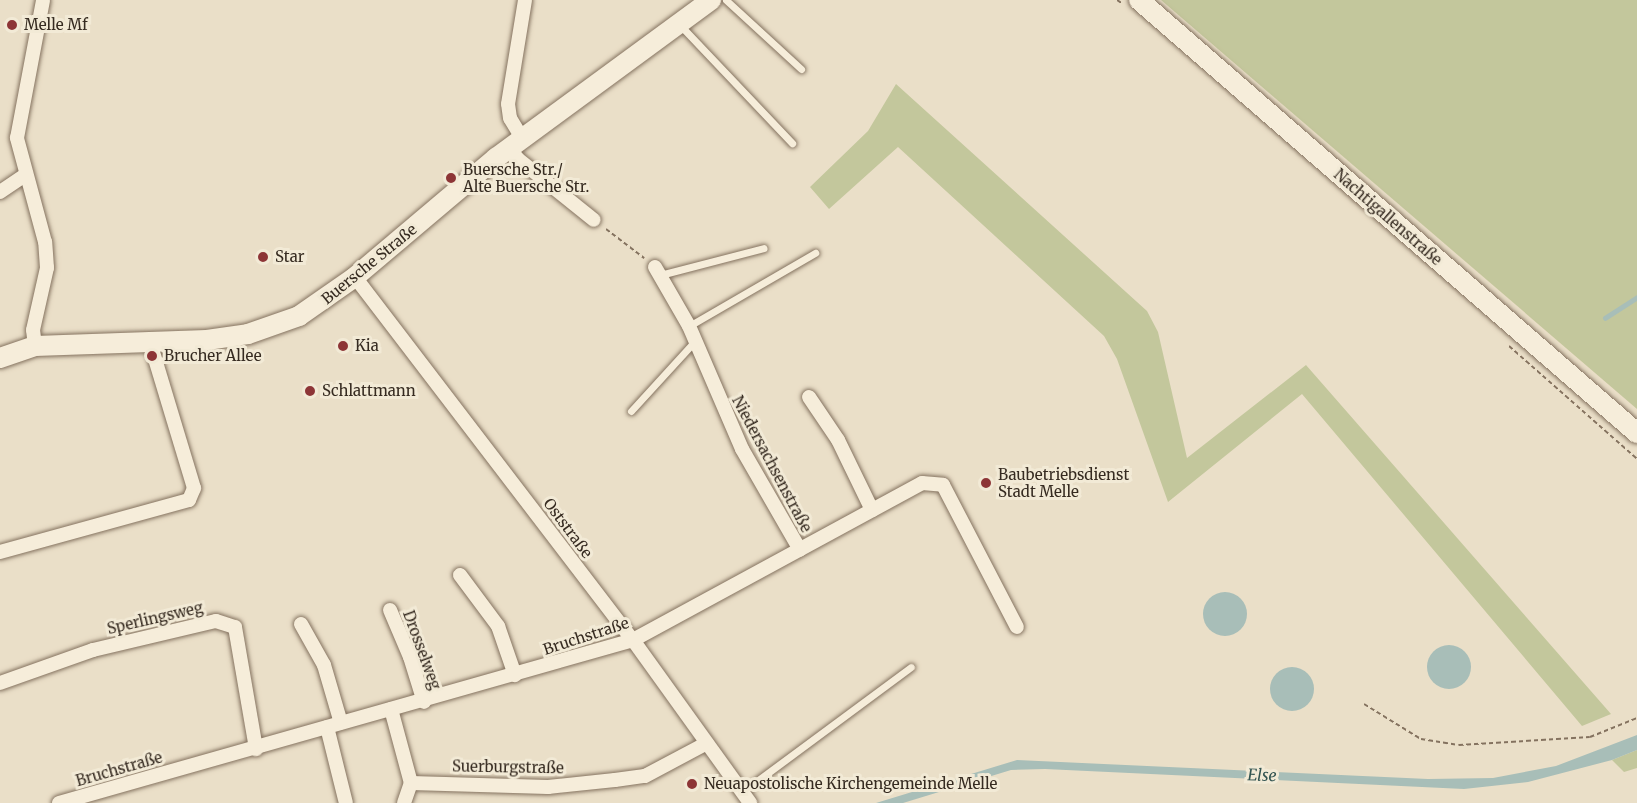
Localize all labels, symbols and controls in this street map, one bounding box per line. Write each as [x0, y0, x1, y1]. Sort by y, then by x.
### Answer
place label: Melle Mf [24, 16, 88, 34]
marker: Melle Mf [5, 18, 19, 32]
place label: Buersche Str./ Alte Buersche Str. [463, 160, 589, 195]
street label: Nachtigallenstraße [1330, 165, 1446, 269]
marker: Buersche Str./ Alte Buersche Str. [444, 171, 458, 185]
street label: Buersche Straße [318, 220, 420, 308]
place label: Star [275, 248, 305, 266]
marker: Star [256, 250, 270, 264]
place label: Kia [355, 337, 379, 355]
marker: Kia [336, 339, 350, 353]
place label: Brucher Allee [164, 347, 261, 365]
marker: Brucher Allee [145, 349, 159, 363]
place label: Schlattmann [322, 382, 416, 400]
marker: Schlattmann [303, 384, 317, 398]
street label: Niedersachsenstraße [728, 393, 816, 535]
place label: Baubetriebsdienst Stadt Melle [998, 465, 1129, 500]
marker: Baubetriebsdienst Stadt Melle [979, 476, 993, 490]
street label: Oststraße [540, 495, 596, 561]
street label: Sperlingsweg [105, 598, 205, 638]
street label: Drosselweg [399, 608, 445, 692]
street label: Bruchstraße [541, 614, 631, 658]
street label: Bruchstraße [74, 748, 164, 790]
street label: Suerburgstraße [452, 757, 564, 777]
water label: Else [1247, 765, 1277, 785]
place label: Neuapostolische Kirchengemeinde Melle [704, 775, 997, 793]
marker: Neuapostolische Kirchengemeinde Melle [685, 777, 699, 791]

